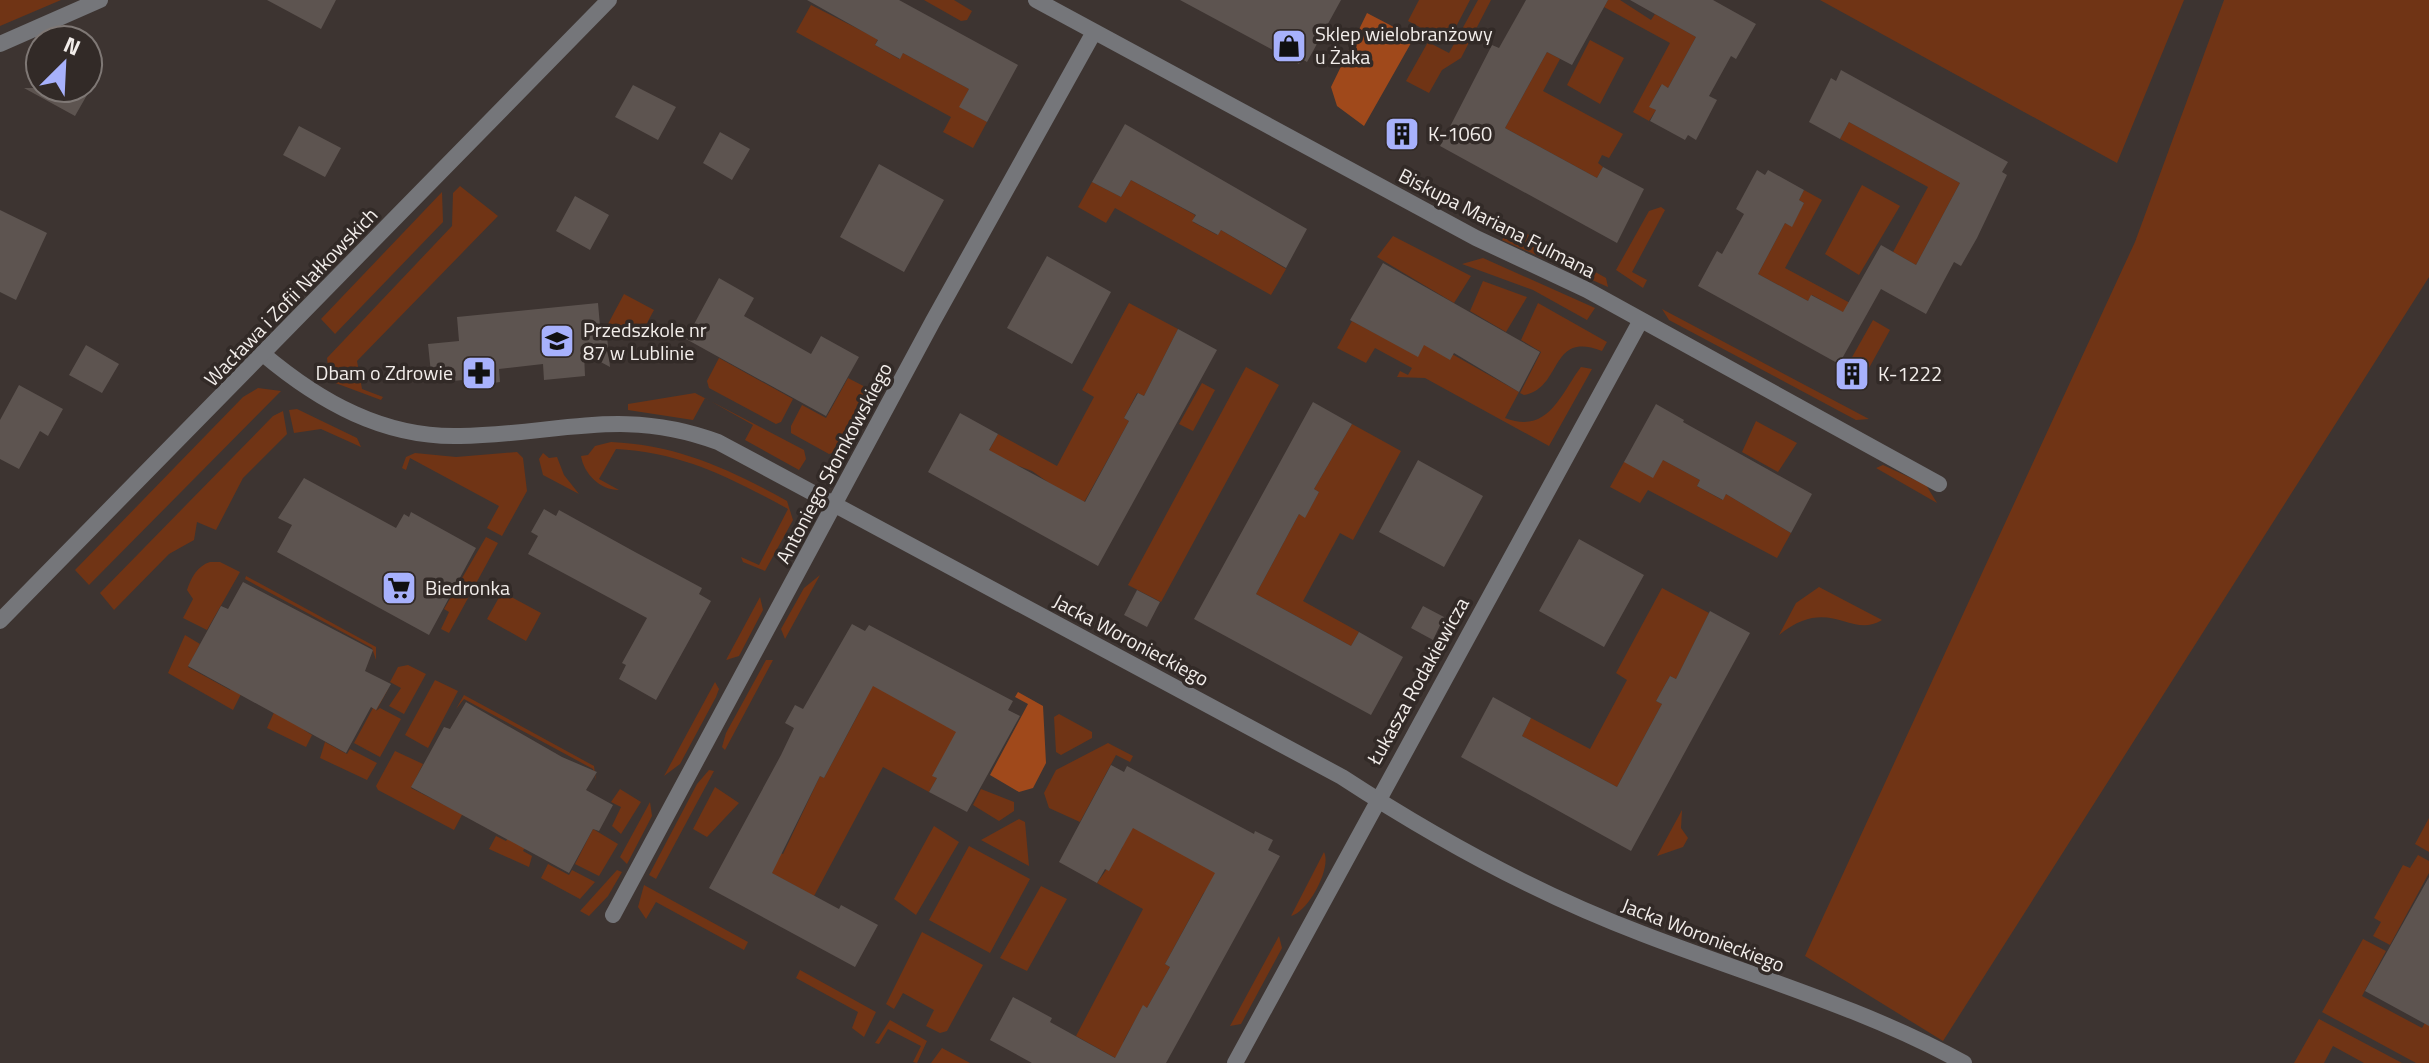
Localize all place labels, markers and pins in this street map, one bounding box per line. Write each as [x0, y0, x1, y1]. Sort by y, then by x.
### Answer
place label: Sklep wielobranżowy u Żaka [1315, 18, 1493, 72]
shop icon: Sklep wielobranżowy u Żaka [1270, 27, 1308, 65]
building icon: K-1060 [1383, 115, 1421, 153]
place label: K-1060 [1428, 118, 1492, 149]
place label: Przedszkole nr 87 w Lublinie [583, 314, 707, 368]
school or university icon: Przedszkole nr 87 w Lublinie [538, 322, 576, 360]
pharmacy icon: Dbam o Zdrowie [460, 354, 498, 392]
building icon: K-1222 [1833, 355, 1871, 393]
place label: Dbam o Zdrowie [316, 357, 453, 388]
place label: K-1222 [1878, 358, 1942, 389]
supermarket icon: Biedronka [380, 569, 418, 607]
place label: Biedronka [425, 572, 510, 603]

